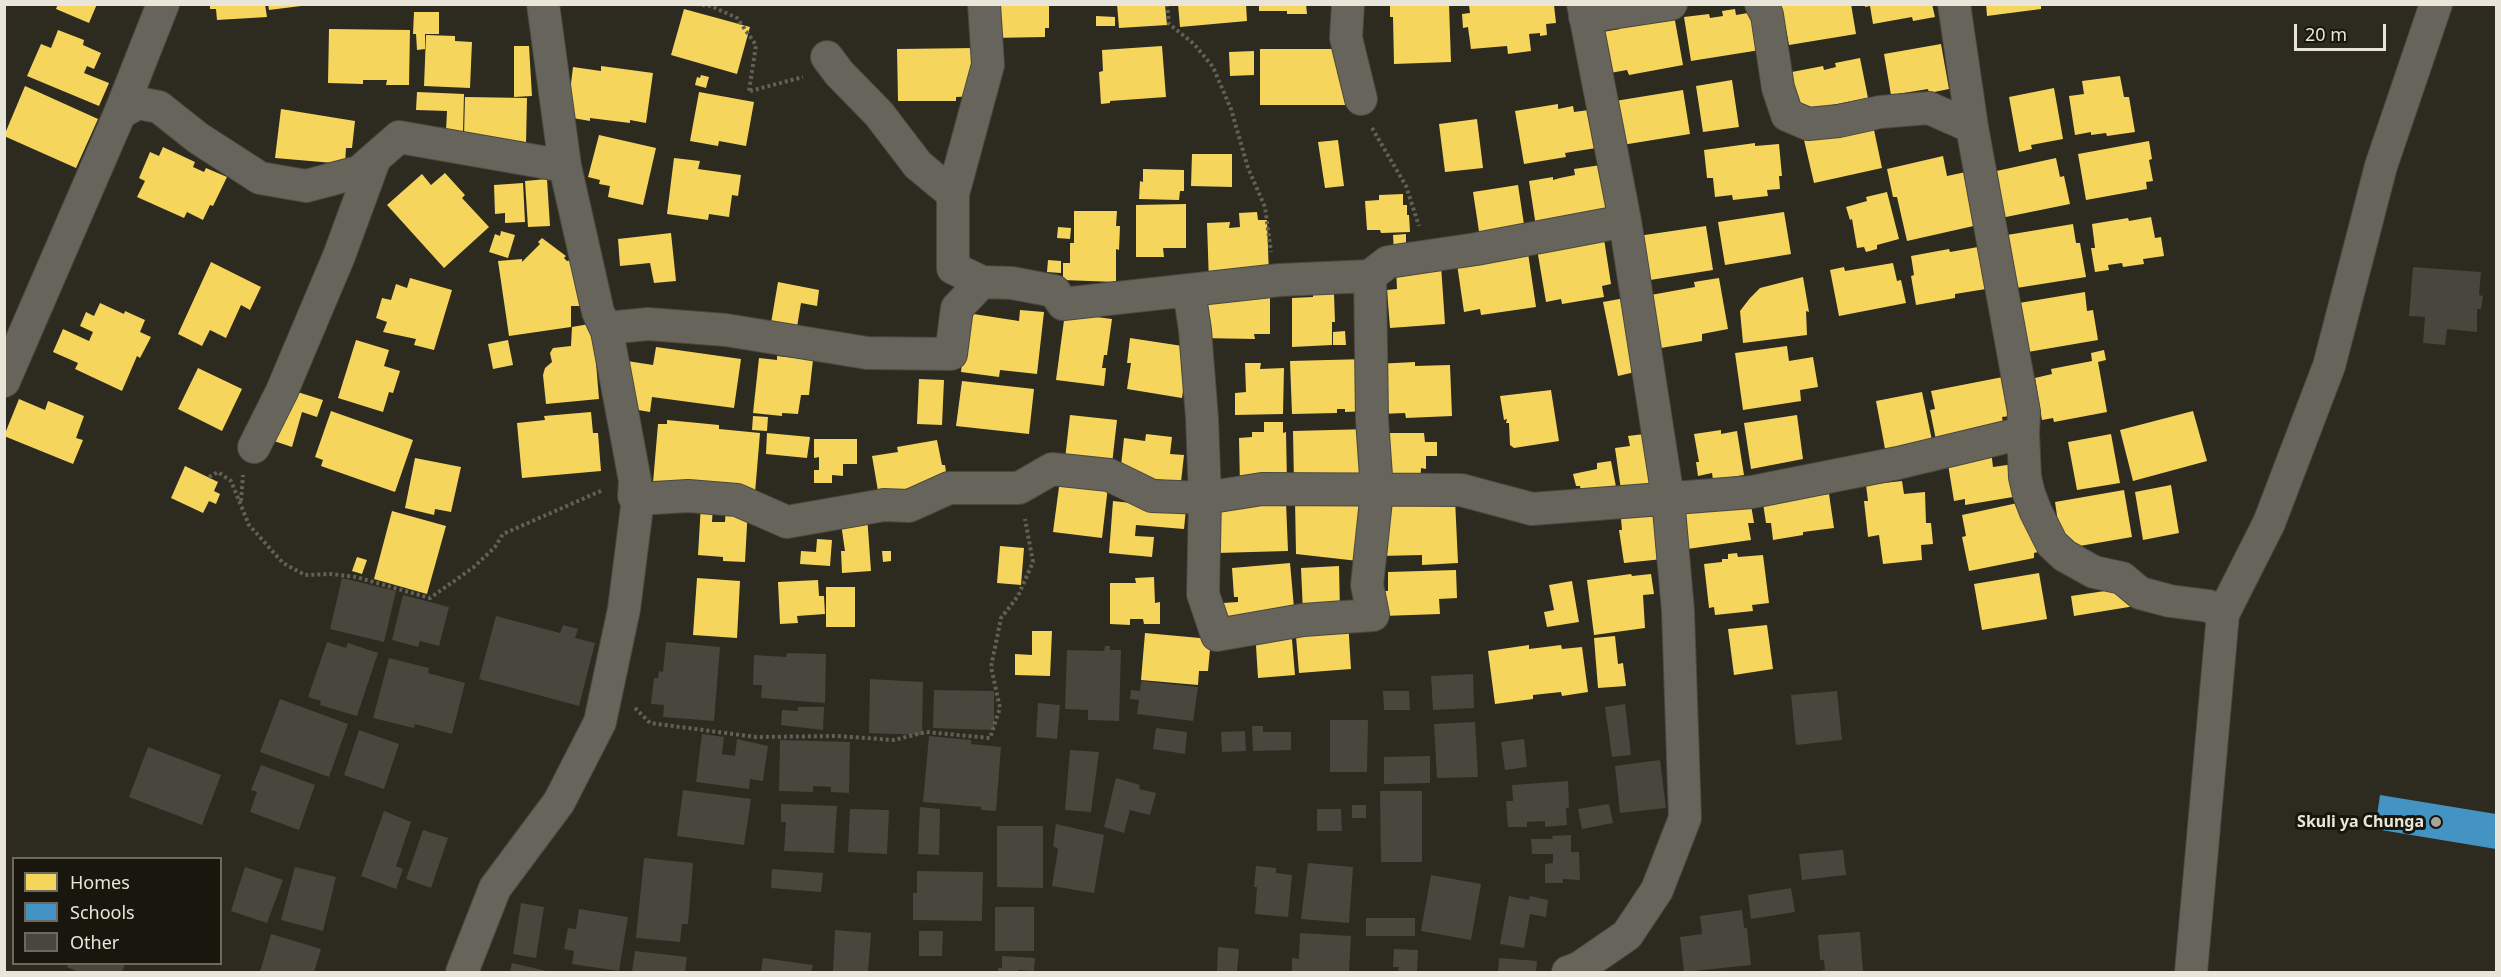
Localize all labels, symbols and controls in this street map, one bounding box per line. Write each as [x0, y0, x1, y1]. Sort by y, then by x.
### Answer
scale bar [2297, 12, 2388, 50]
text: 20 m [2305, 22, 2347, 46]
place label: Skuli ya Chunga [2297, 812, 2424, 832]
marker: Skuli ya Chunga [2429, 815, 2443, 829]
legend [12, 857, 222, 965]
text: Homes [70, 870, 130, 894]
text: Schools [70, 900, 135, 924]
text: Other [70, 930, 119, 954]

